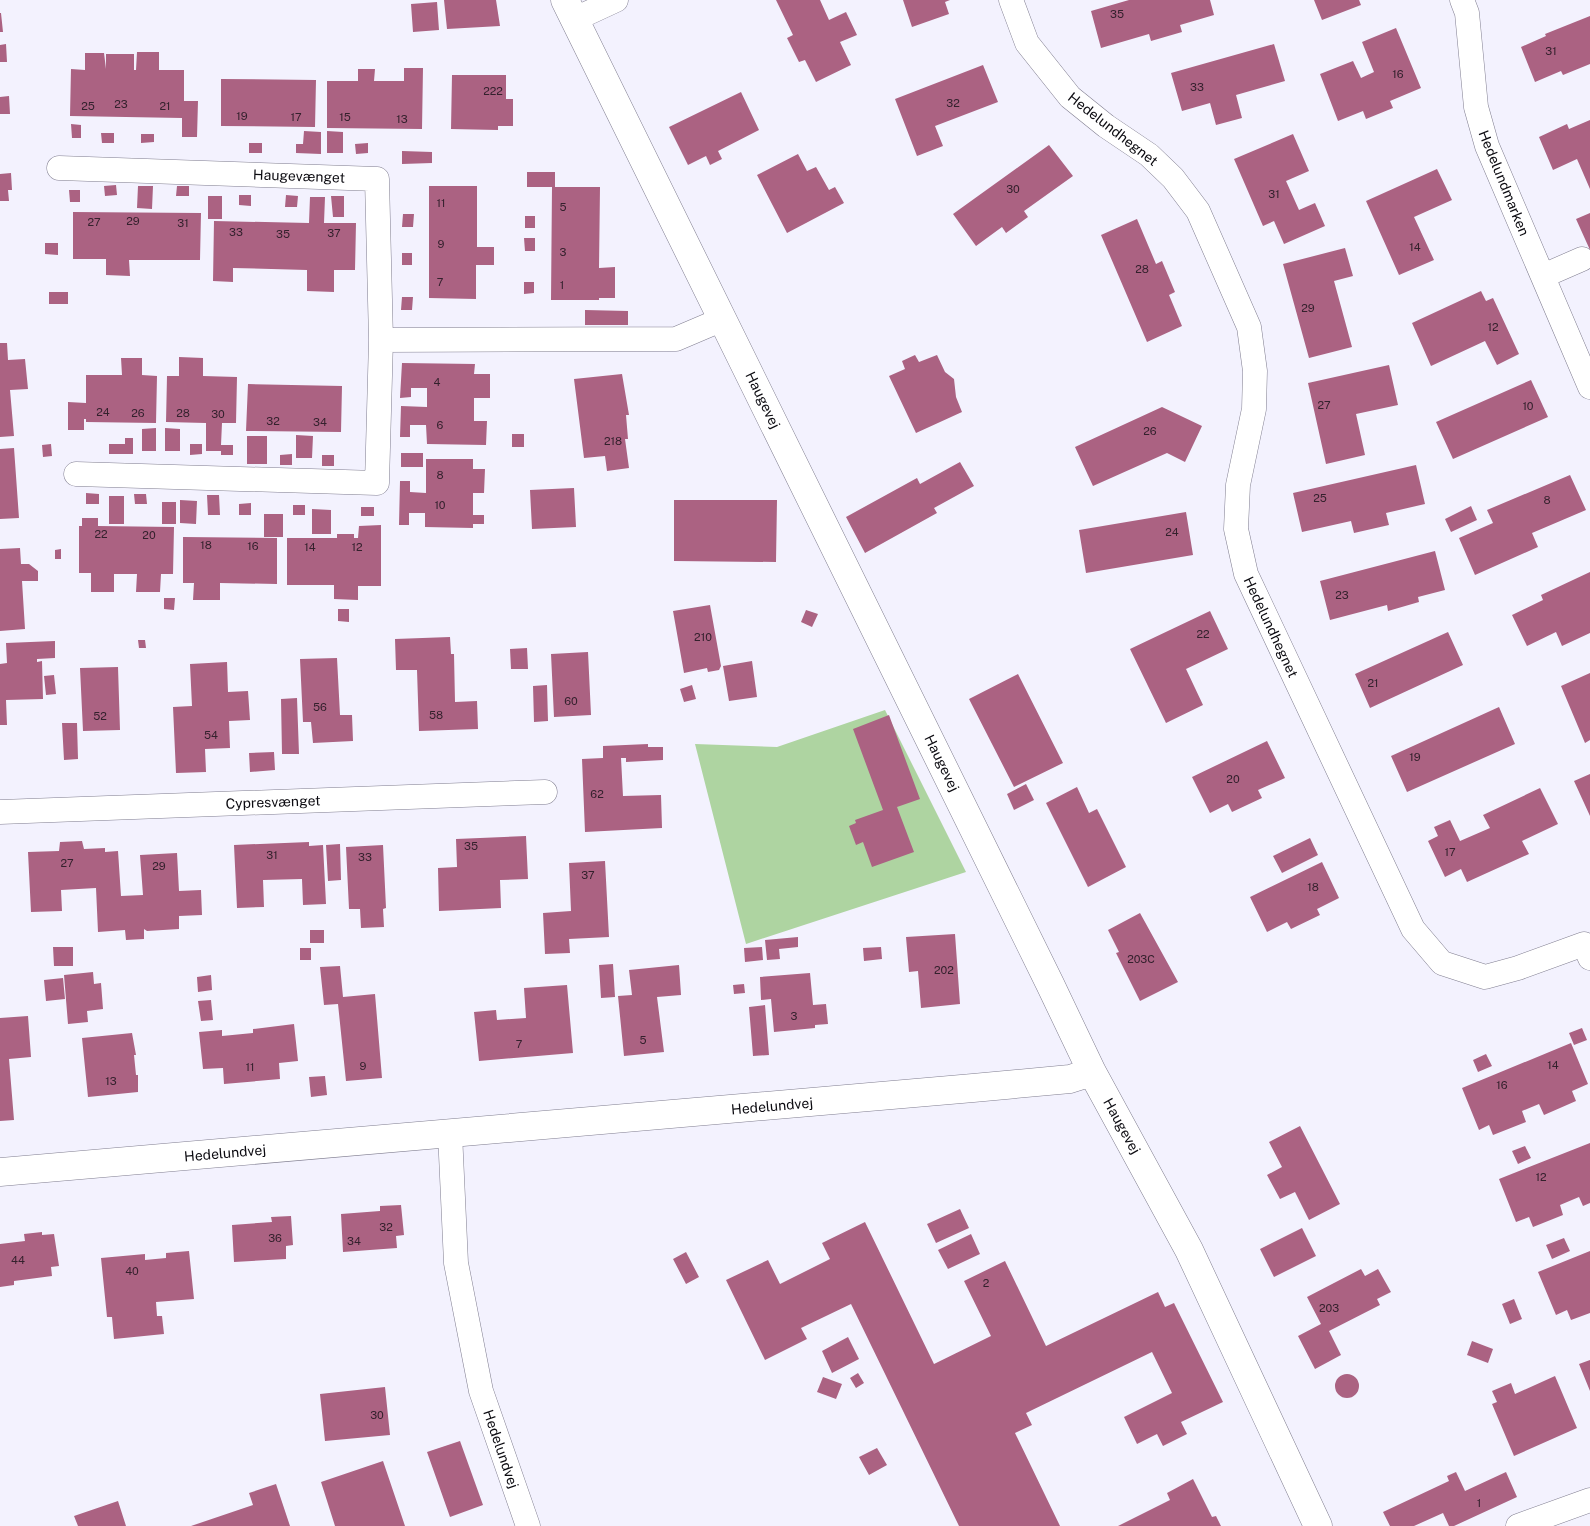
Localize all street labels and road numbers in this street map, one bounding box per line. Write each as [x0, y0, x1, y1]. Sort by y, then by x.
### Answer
street label: Hedelundhegnet [1065, 89, 1161, 169]
street label: Hedelundmarken [1476, 128, 1532, 238]
street label: Haugevænget [253, 166, 345, 186]
street label: Haugevej [742, 369, 784, 431]
street label: Hedelundhegnet [1241, 574, 1301, 680]
street label: Haugevej [921, 732, 963, 794]
street label: Cypresvænget [225, 792, 321, 812]
street label: Hedelundvej [730, 1094, 814, 1118]
street label: Haugevej [1100, 1095, 1144, 1157]
street label: Hedelundvej [183, 1141, 267, 1165]
street label: Hedelundvej [480, 1408, 522, 1490]

